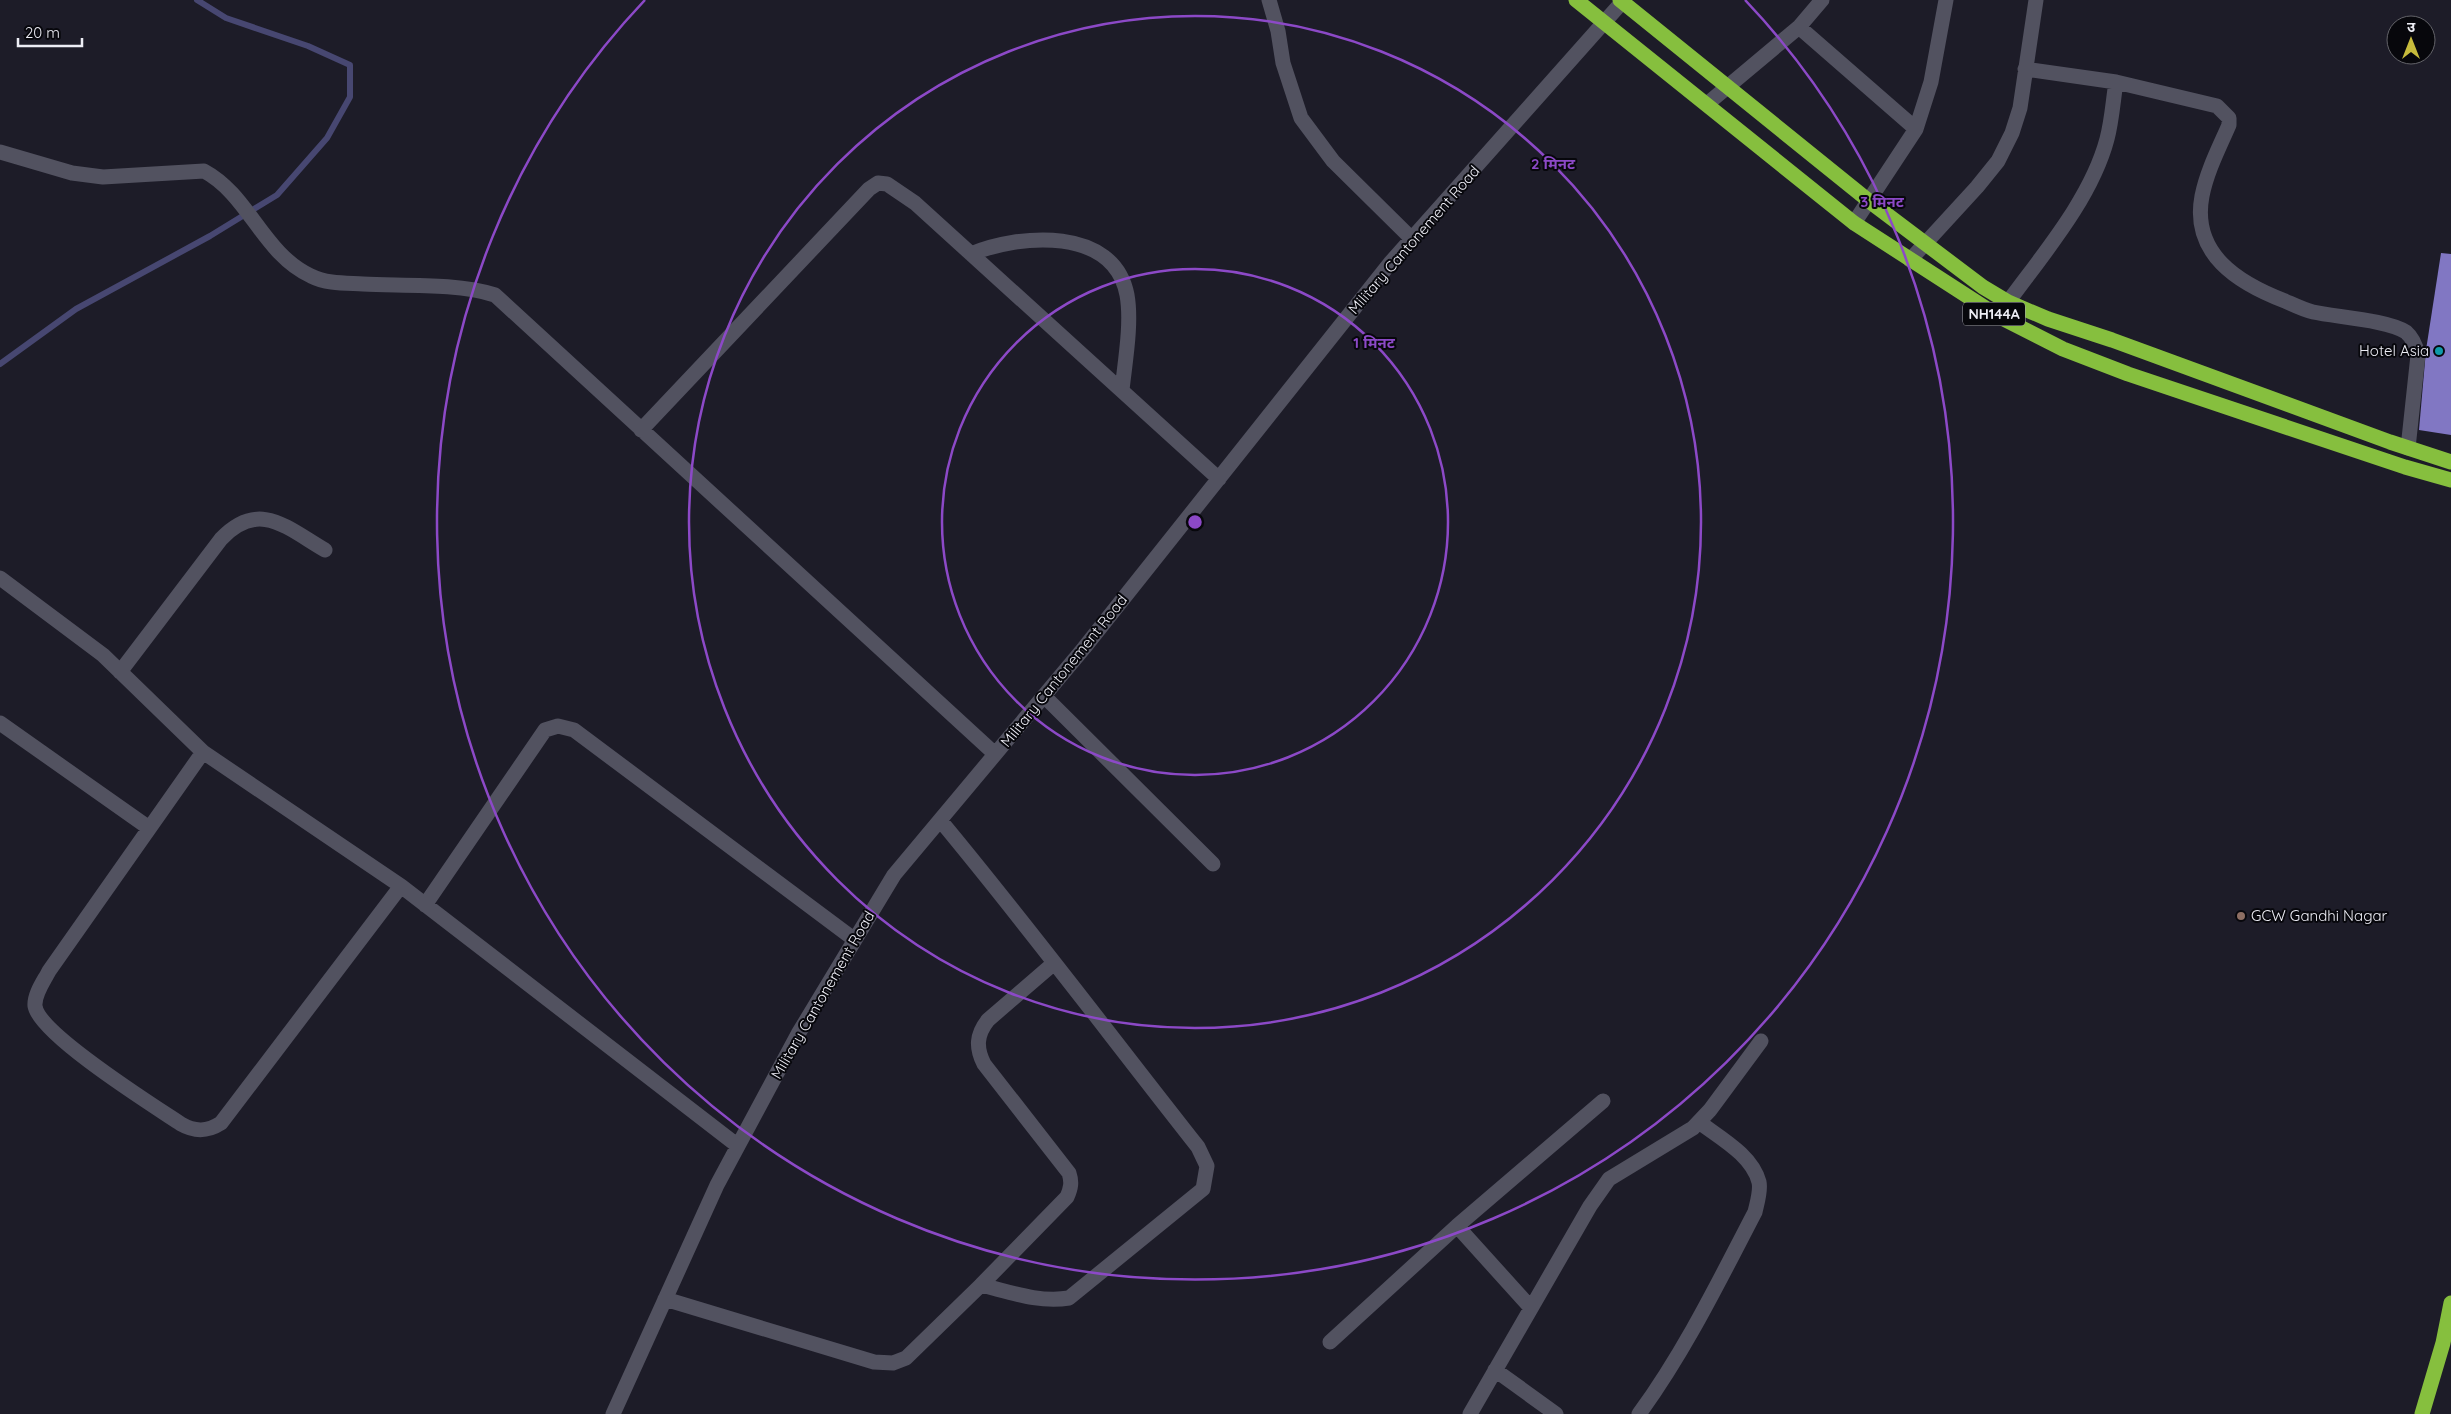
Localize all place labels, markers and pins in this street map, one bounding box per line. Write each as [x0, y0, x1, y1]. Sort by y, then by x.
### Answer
place label: Hotel Asia [2359, 341, 2429, 360]
marker: Hotel Asia [2433, 345, 2445, 357]
centre of rings [1186, 513, 1204, 531]
place label: GCW Gandhi Nagar [2251, 906, 2388, 925]
marker: GCW Gandhi Nagar [2235, 910, 2247, 922]

